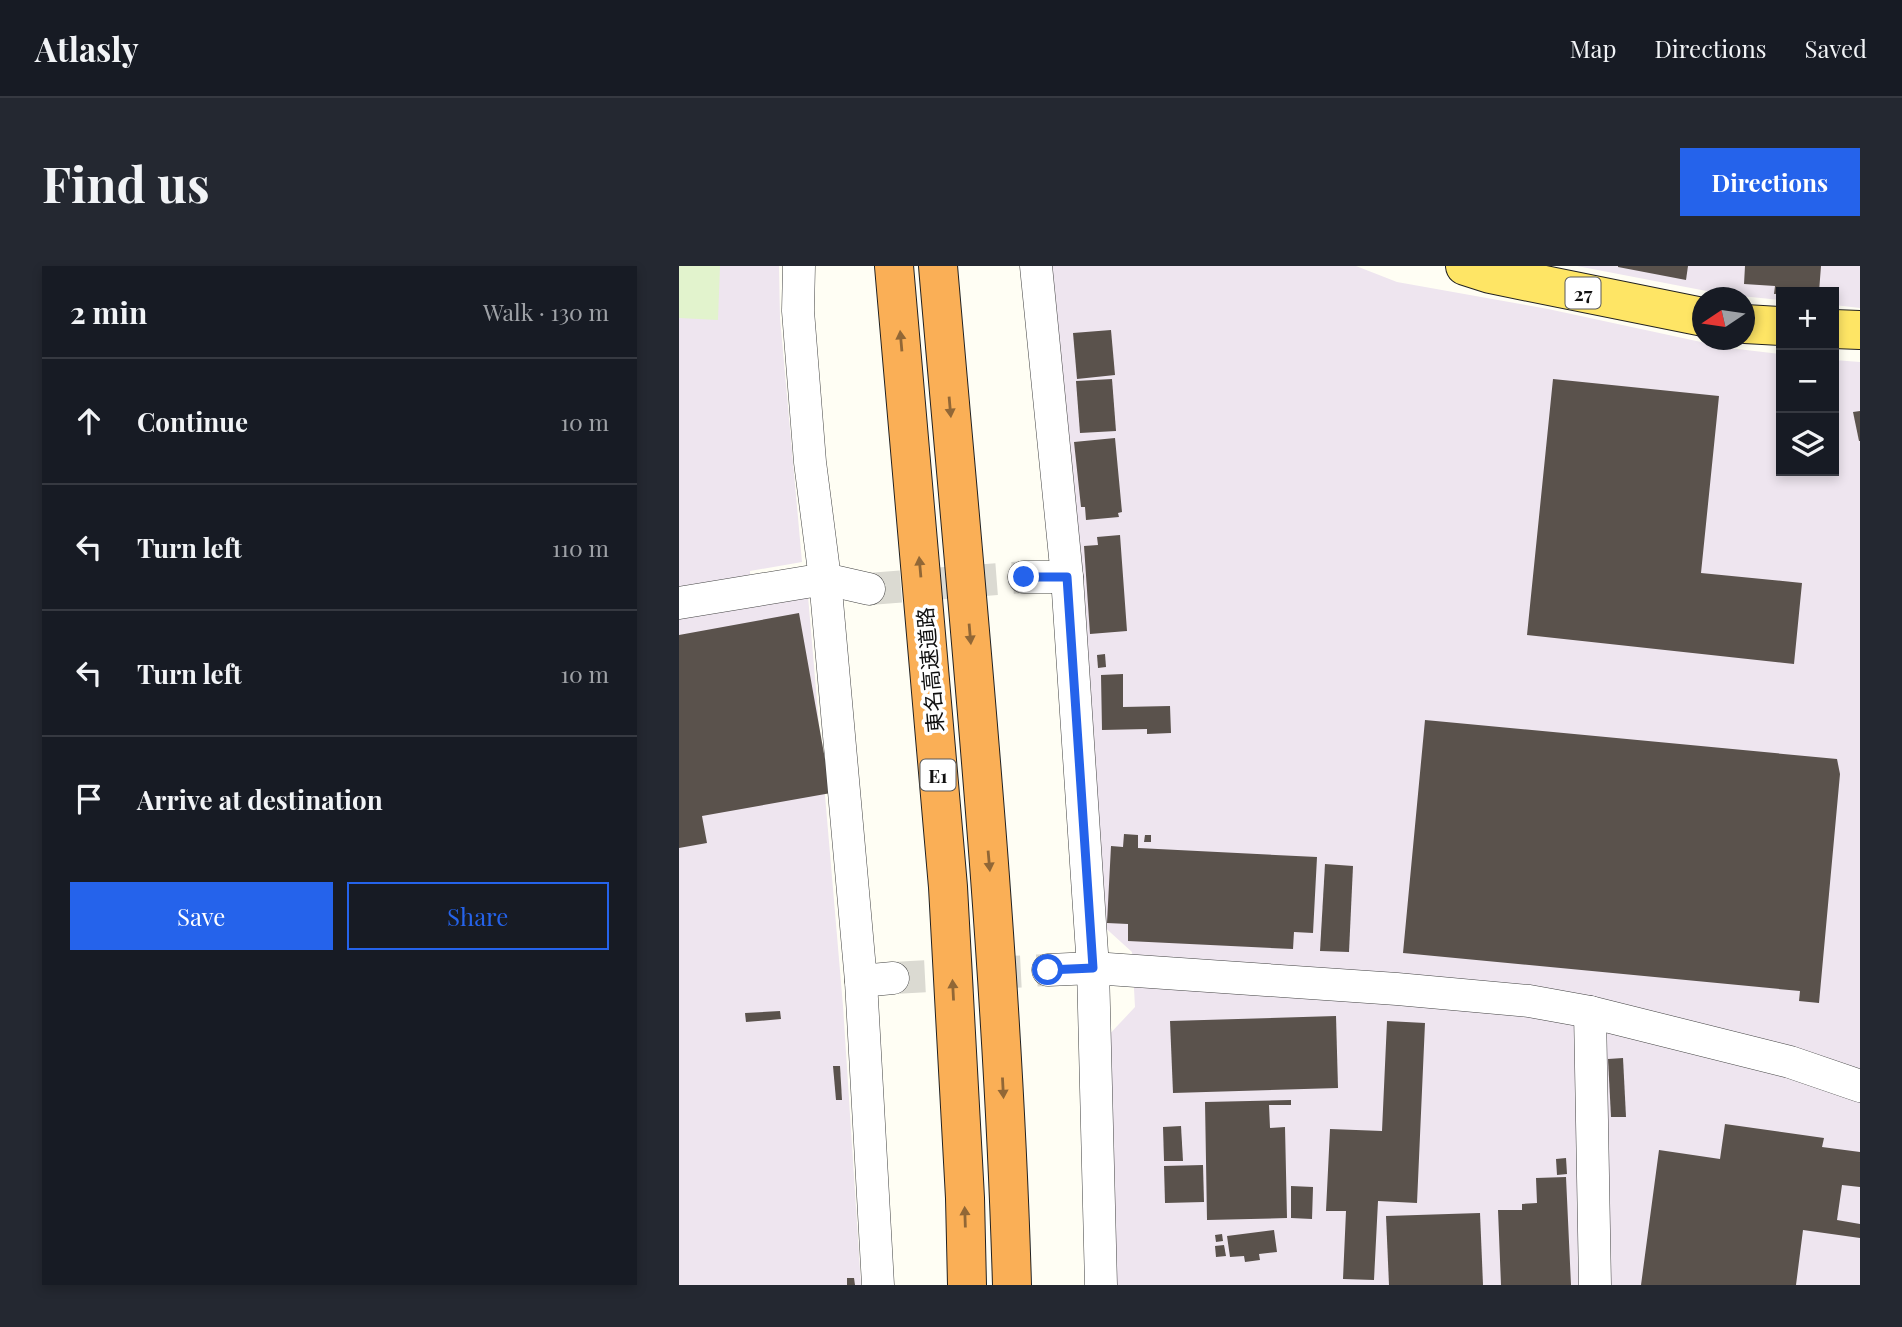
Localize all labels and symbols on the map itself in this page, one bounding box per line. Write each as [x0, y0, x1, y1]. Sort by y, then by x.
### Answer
road number: 27 [1565, 278, 1601, 308]
north arrow [1692, 287, 1755, 350]
one-way arrow [895, 330, 906, 352]
one-way arrow [945, 396, 956, 418]
one-way arrow [914, 556, 925, 578]
route end [1008, 561, 1039, 592]
street label: 東名高速道路 [910, 606, 948, 734]
one-way arrow [965, 623, 976, 645]
road number: E1 [921, 760, 955, 790]
one-way arrow [984, 850, 995, 872]
route start [1032, 954, 1063, 985]
one-way arrow [948, 978, 959, 1000]
one-way arrow [997, 1077, 1008, 1099]
one-way arrow [959, 1206, 971, 1228]

